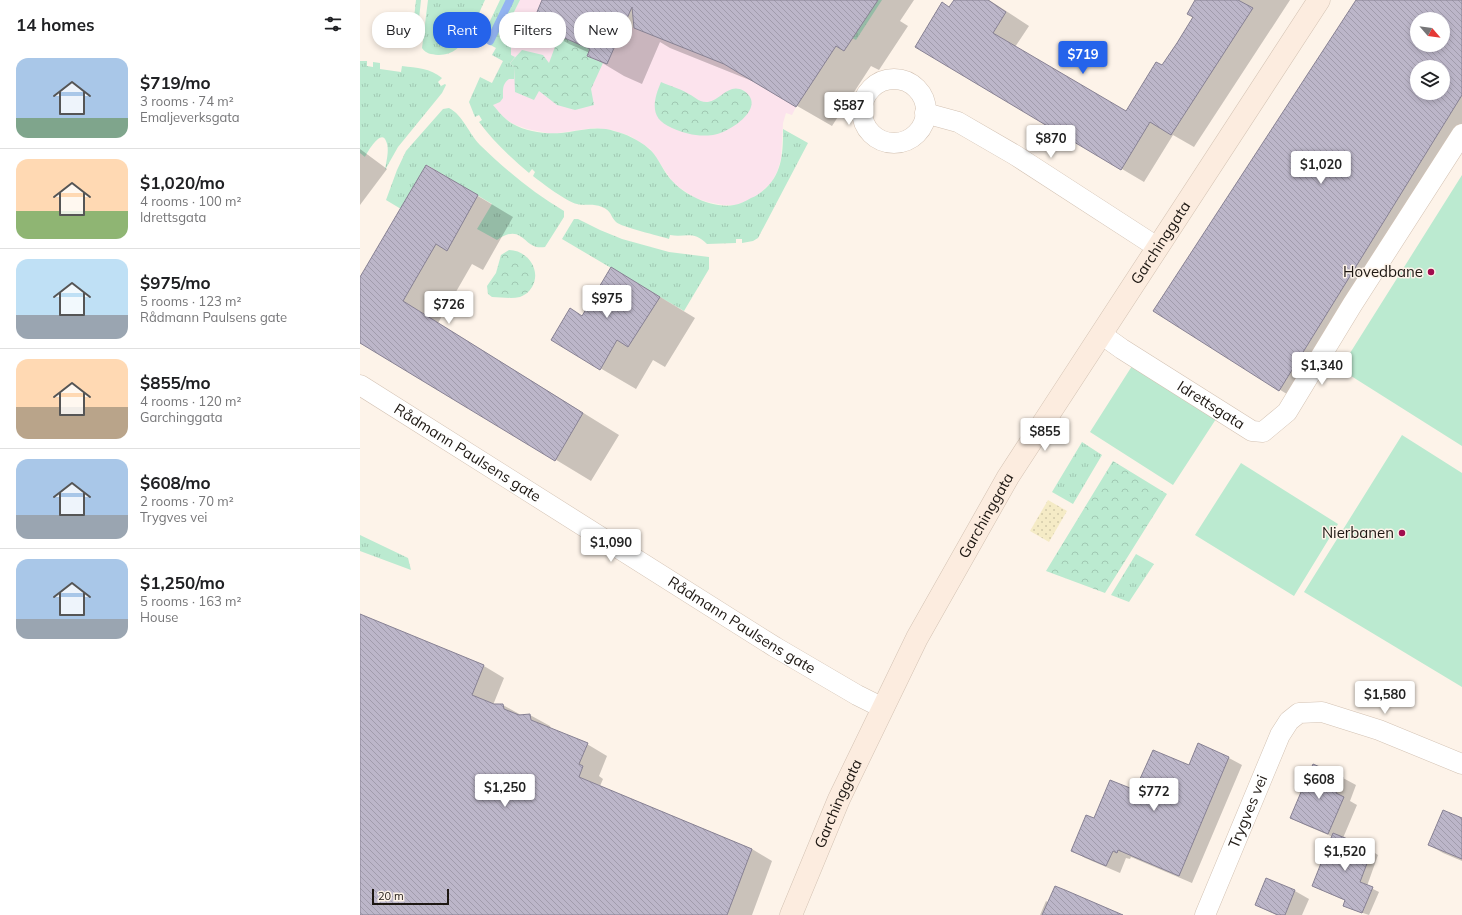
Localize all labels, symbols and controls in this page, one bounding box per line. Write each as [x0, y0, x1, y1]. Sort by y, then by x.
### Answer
chip: Buy [372, 12, 425, 48]
chip: Rent [433, 12, 491, 48]
chip: Filters [499, 12, 566, 48]
chip: New [574, 12, 632, 48]
north arrow [1410, 12, 1450, 52]
map controls [1410, 12, 1450, 100]
icon: filters [322, 13, 344, 35]
text: 14 homes [16, 14, 95, 35]
pin: $719 [1059, 41, 1107, 75]
text: $719 [1067, 46, 1099, 62]
button: layers [1410, 60, 1450, 100]
text: $719/mo [140, 72, 211, 93]
icon: home [48, 74, 96, 122]
pin: $587 [825, 92, 873, 126]
text: 3 rooms · 74 m² [140, 93, 234, 109]
text: $587 [833, 97, 865, 113]
text: Emaljeverksgata [140, 109, 240, 125]
pin: $870 [1027, 125, 1075, 159]
text: $870 [1035, 130, 1067, 146]
pin: $1,020 [1288, 151, 1354, 185]
text: $1,020 [1300, 156, 1342, 172]
text: $1,020/mo [140, 172, 225, 193]
icon: home [48, 175, 96, 223]
text: 4 rooms · 100 m² [140, 193, 241, 209]
street label: Garchinggata [1126, 197, 1194, 288]
text: Idrettsgata [140, 209, 206, 225]
place label: Hovedbane [1343, 262, 1423, 281]
marker: Hovedbane [1426, 267, 1436, 277]
text: $975/mo [140, 272, 211, 293]
icon: home [48, 275, 96, 323]
pin: $975 [583, 285, 631, 319]
text: $975 [591, 290, 623, 306]
pin: $726 [425, 291, 473, 325]
text: 5 rooms · 123 m² [140, 293, 241, 309]
text: $726 [433, 296, 465, 312]
text: Rådmann Paulsens gate [140, 309, 287, 325]
pin: $1,340 [1289, 352, 1355, 386]
text: $1,340 [1301, 357, 1343, 373]
text: $855/mo [140, 372, 211, 393]
icon: home [48, 375, 96, 423]
street label: Idrettsgata [1174, 376, 1249, 433]
text: 4 rooms · 120 m² [140, 393, 241, 409]
street label: Rådmann Paulsens gate [391, 399, 545, 506]
text: Garchinggata [140, 409, 223, 425]
pin: $855 [1021, 418, 1069, 452]
text: $855 [1029, 423, 1061, 439]
street label: Garchinggata [954, 469, 1017, 562]
text: $608/mo [140, 472, 211, 493]
icon: home [48, 475, 96, 523]
text: 2 rooms · 70 m² [140, 493, 234, 509]
text: Trygves vei [140, 509, 207, 525]
place label: Nierbanen [1322, 523, 1394, 542]
marker: Nierbanen [1397, 528, 1407, 538]
pin: $1,090 [578, 529, 644, 563]
text: $1,090 [590, 534, 632, 550]
text: $1,250/mo [140, 572, 225, 593]
street label: Rådmann Paulsens gate [665, 572, 819, 678]
icon: home [48, 575, 96, 623]
text: 5 rooms · 163 m² [140, 593, 241, 609]
text: House [140, 609, 178, 625]
pin: $1,580 [1352, 681, 1418, 715]
text: $1,580 [1364, 686, 1406, 702]
street label: Garchinggata [810, 756, 866, 851]
pin: $608 [1295, 766, 1343, 800]
text: $608 [1303, 771, 1335, 787]
street label: Trygves vei [1224, 772, 1271, 851]
pin: $1,250 [472, 774, 538, 808]
pin: $772 [1130, 778, 1178, 812]
text: $1,250 [484, 779, 526, 795]
text: $772 [1138, 783, 1170, 799]
pin: $1,520 [1312, 838, 1378, 872]
text: $1,520 [1324, 843, 1366, 859]
scale bar [372, 887, 449, 906]
text: 20 m [378, 889, 404, 903]

